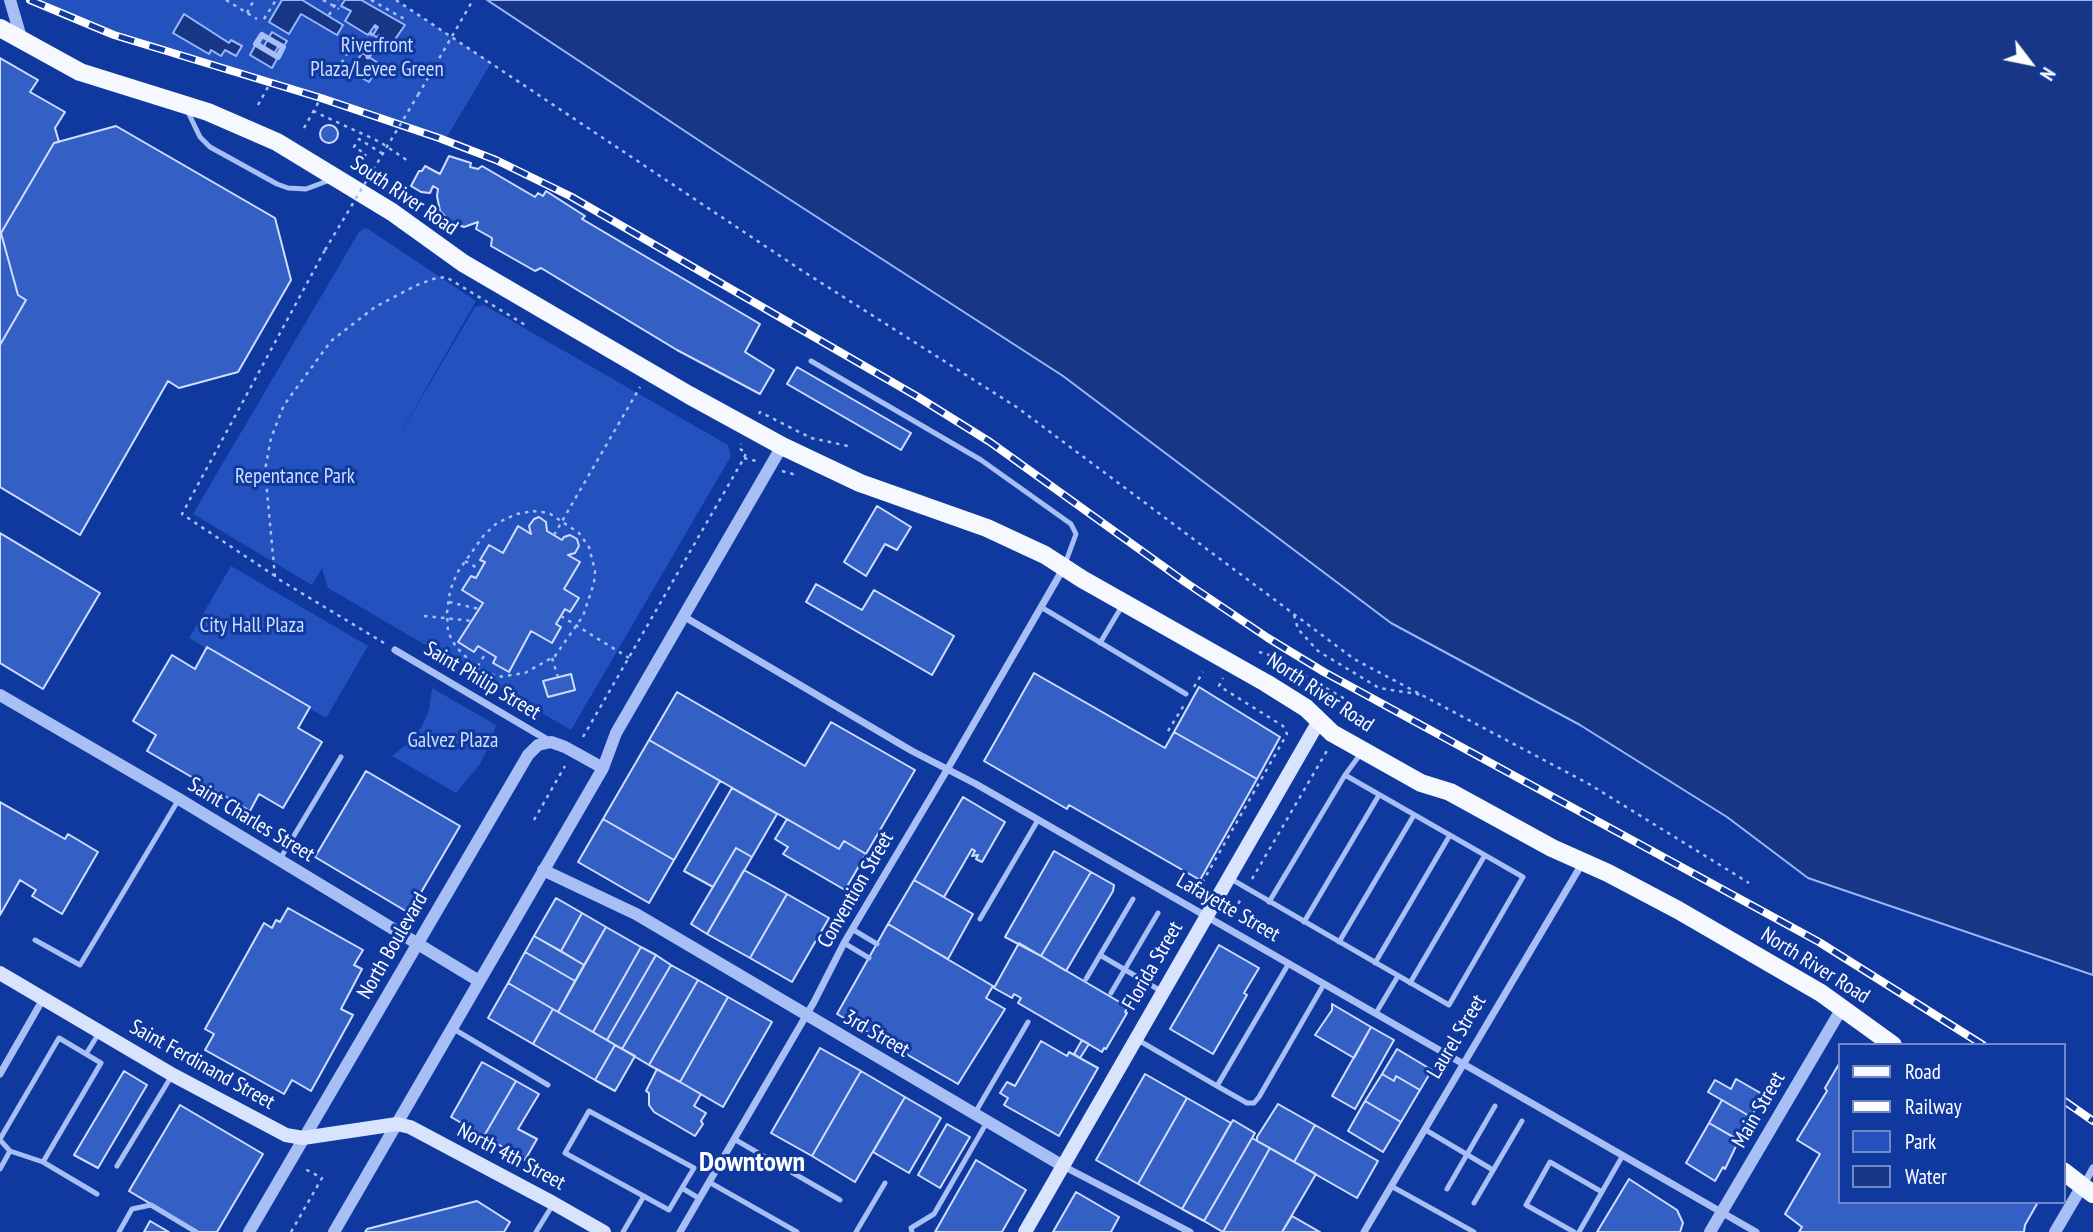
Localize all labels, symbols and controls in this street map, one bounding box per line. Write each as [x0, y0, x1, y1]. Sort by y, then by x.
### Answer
north arrow [1995, 28, 2065, 98]
park label: Riverfront Plaza/Levee Green [310, 33, 444, 83]
text: N [2035, 63, 2061, 85]
street label: South River Road [345, 151, 463, 241]
park label: Repentance Park [235, 464, 355, 490]
park label: City Hall Plaza [200, 613, 304, 639]
street label: Saint Philip Street [419, 636, 545, 726]
street label: North River Road [1262, 648, 1378, 738]
park label: Galvez Plaza [407, 728, 499, 754]
street label: Saint Charles Street [183, 772, 319, 868]
street label: Convention Street [813, 827, 899, 953]
street label: Lafayette Street [1172, 868, 1284, 948]
street label: North Boulevard [352, 888, 434, 1004]
street label: Florida Street [1117, 917, 1189, 1015]
street label: North River Road [1756, 923, 1874, 1009]
street label: Laurel Street [1422, 991, 1492, 1083]
street label: 3rd Street [838, 1005, 914, 1063]
street label: Saint Ferdinand Street [125, 1015, 279, 1115]
legend [1838, 1043, 2065, 1204]
text: Road [1905, 1058, 1941, 1085]
street label: Main Street [1727, 1068, 1791, 1152]
text: Railway [1905, 1093, 1962, 1120]
street label: North 4th Street [453, 1118, 569, 1196]
text: Park [1905, 1128, 1936, 1155]
district label: Downtown [699, 1146, 805, 1180]
text: Water [1905, 1163, 1947, 1190]

